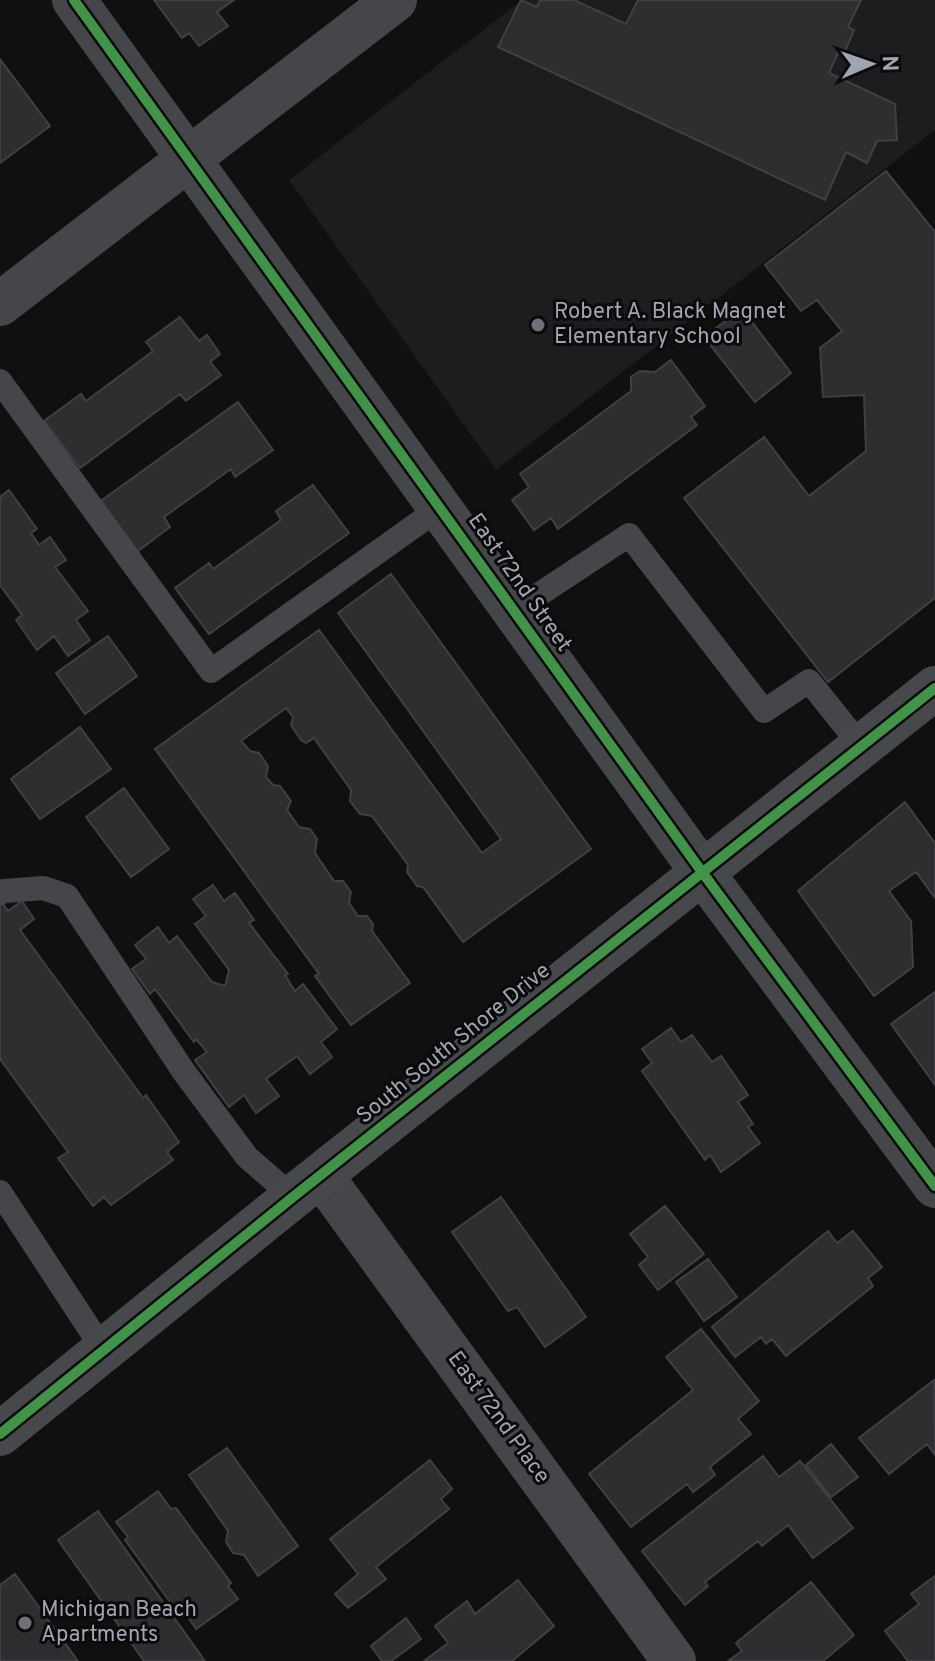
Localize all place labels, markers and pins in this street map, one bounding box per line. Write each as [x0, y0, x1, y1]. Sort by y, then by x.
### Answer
place label: Robert A. Black Magnet Elementary School [554, 299, 786, 351]
marker: Robert A. Black Magnet Elementary School [529, 316, 547, 334]
place label: Michigan Beach Apartments [41, 1597, 197, 1649]
marker: Michigan Beach Apartments [16, 1614, 34, 1632]

